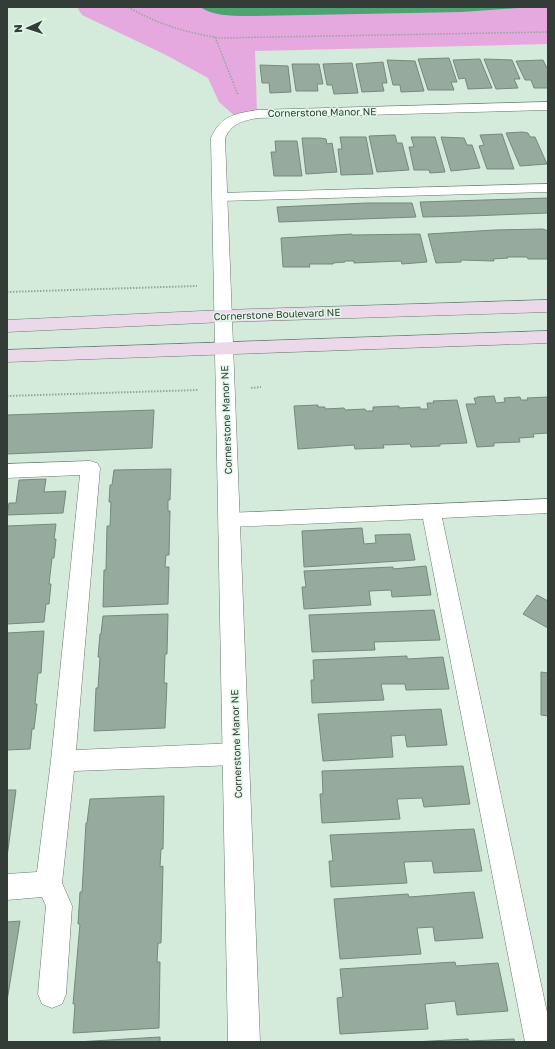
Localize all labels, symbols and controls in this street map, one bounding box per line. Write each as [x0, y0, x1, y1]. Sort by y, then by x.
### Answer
north arrow [8, 8, 48, 48]
text: N [11, 24, 24, 33]
street label: Cornerstone Manor NE [267, 105, 377, 119]
street label: Cornerstone Boulevard NE [213, 306, 341, 322]
street label: Cornerstone Manor NE [218, 365, 234, 475]
street label: Cornerstone Manor NE [228, 689, 244, 799]

